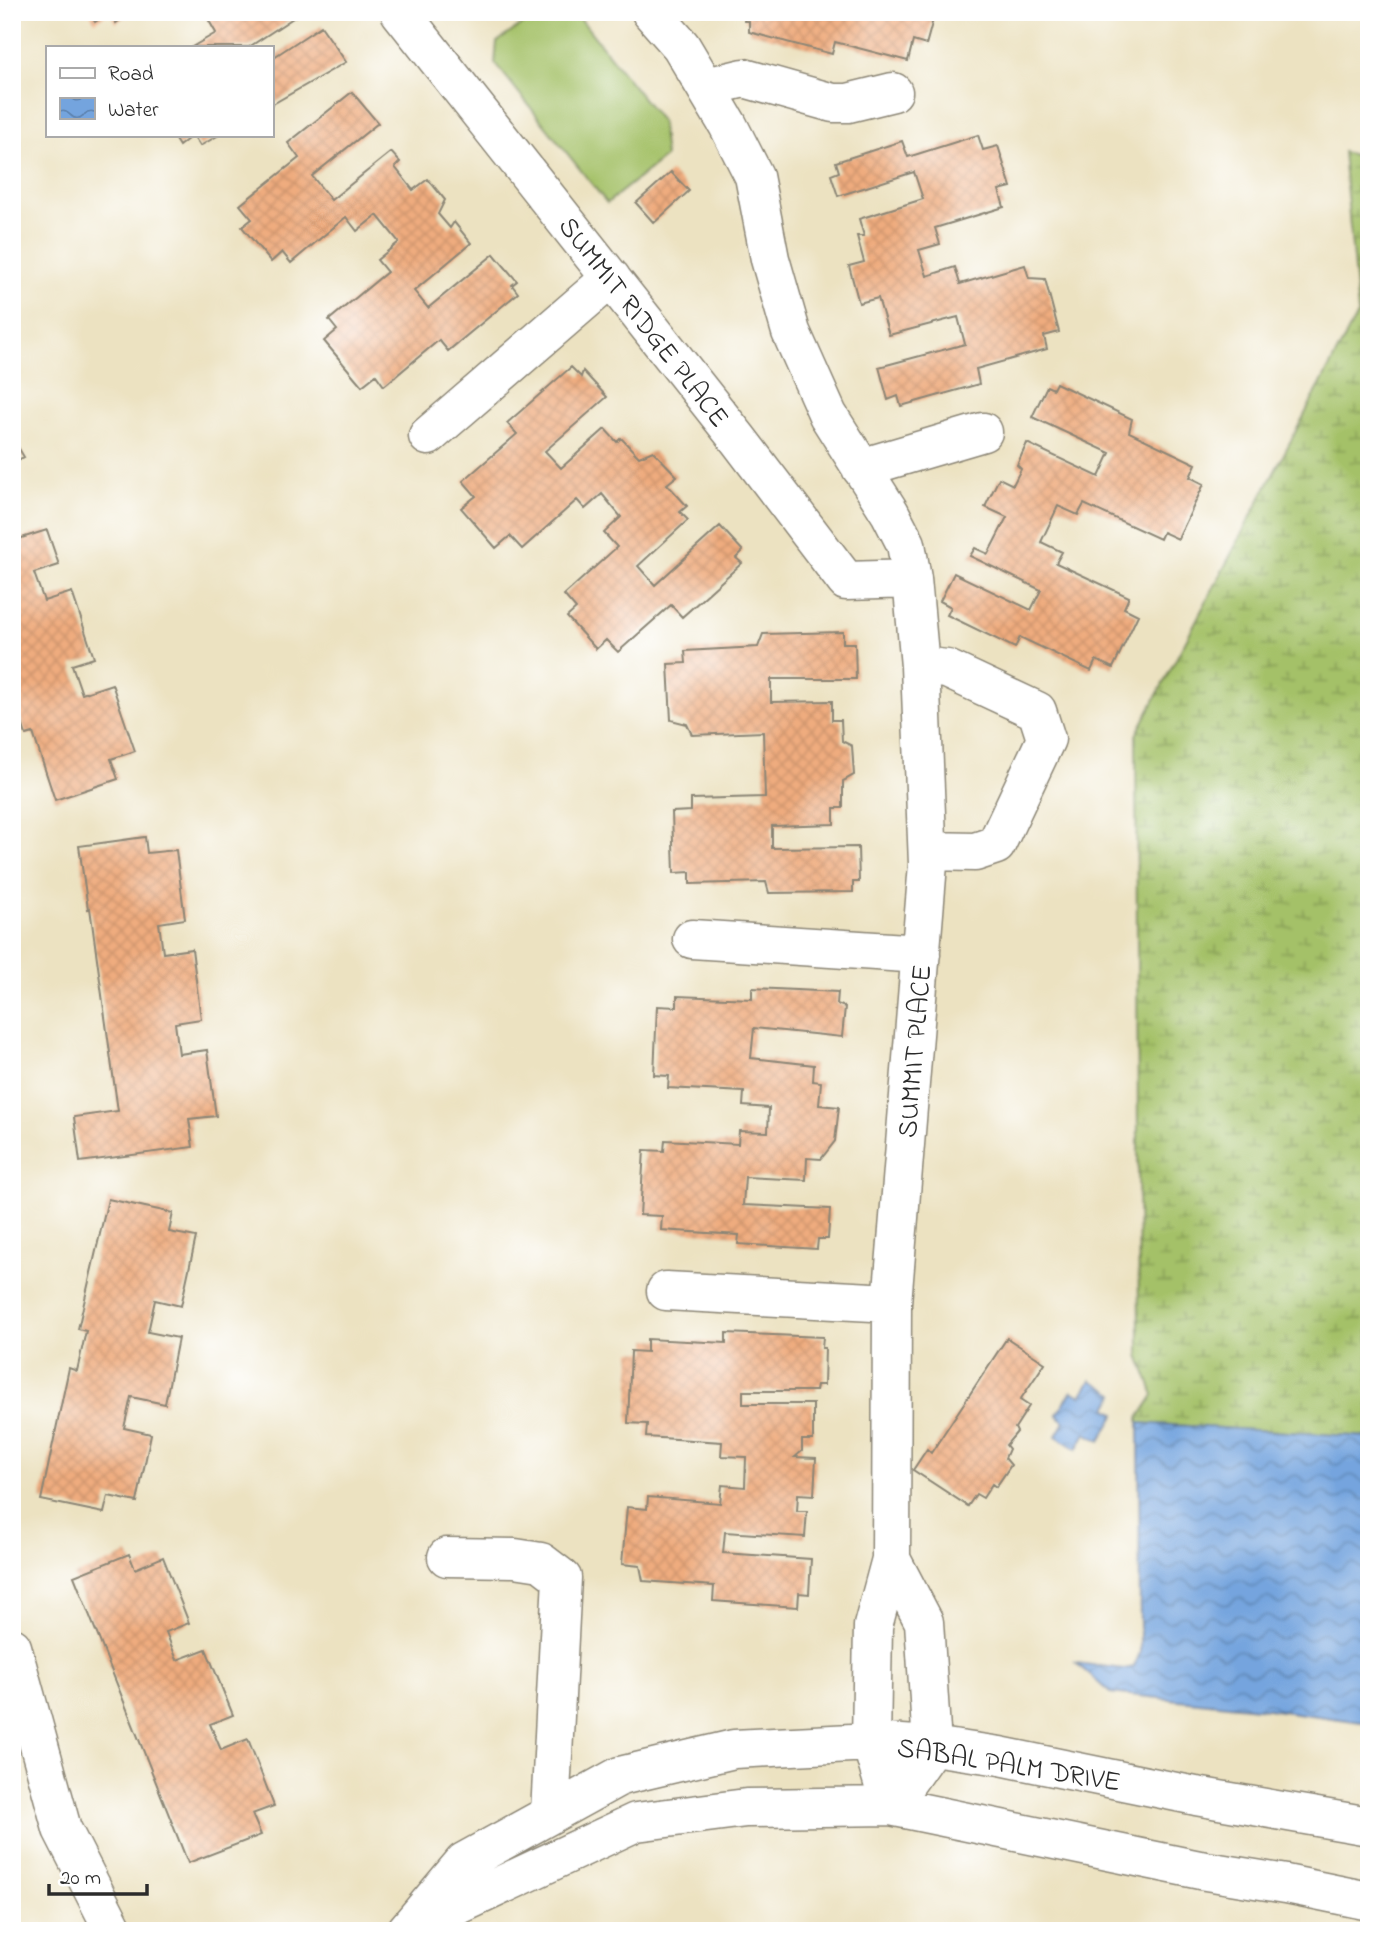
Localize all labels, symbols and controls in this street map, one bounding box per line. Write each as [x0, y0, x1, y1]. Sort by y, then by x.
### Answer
legend [46, 46, 273, 136]
text: Road [108, 60, 154, 90]
text: Water [108, 96, 159, 126]
street label: SUMMIT RIDGE PLACE [547, 209, 738, 437]
street label: SUMMIT PLACE [888, 963, 944, 1140]
street label: SABAL PALM DRIVE [894, 1729, 1123, 1804]
scale bar [49, 1852, 147, 1896]
text: 20 m [60, 1864, 101, 1894]

